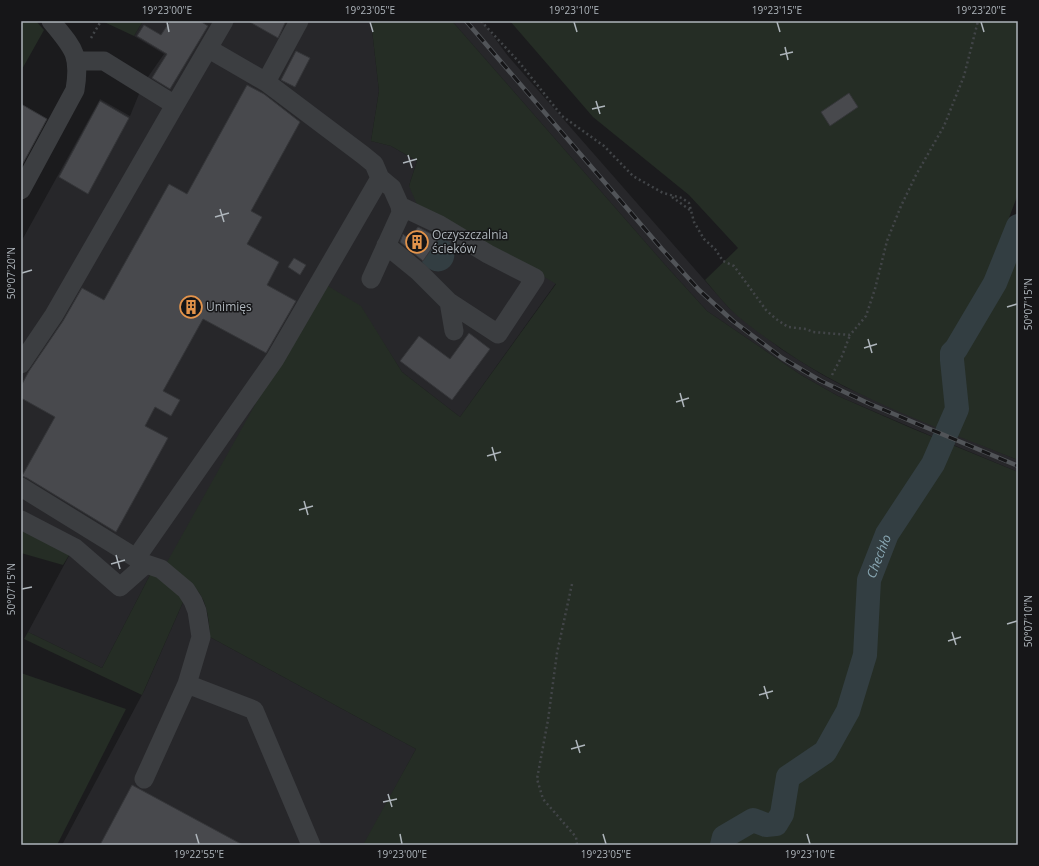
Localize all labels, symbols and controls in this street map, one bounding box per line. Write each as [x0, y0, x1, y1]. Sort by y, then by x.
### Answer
text: 19°23'00"E [142, 3, 192, 17]
text: 19°23'05"E [345, 3, 395, 17]
text: 19°23'10"E [549, 3, 599, 17]
text: 19°23'15"E [752, 3, 802, 17]
text: 19°23'20"E [956, 3, 1006, 17]
place label: Oczyszczalnia ścieków [432, 226, 508, 257]
building icon: Oczyszczalnia ścieków [404, 229, 430, 255]
text: 50°07'20"N [4, 247, 18, 299]
text: 50°07'15"N [1021, 278, 1035, 330]
building icon: Unimięs [178, 294, 204, 320]
place label: Unimięs [206, 298, 252, 315]
water label: Chechło [862, 532, 895, 581]
text: 50°07'15"N [4, 563, 18, 615]
text: 50°07'10"N [1021, 595, 1035, 647]
text: 19°22'55"E [174, 847, 224, 861]
text: 19°23'00"E [377, 847, 427, 861]
text: 19°23'05"E [581, 847, 631, 861]
text: 19°23'10"E [785, 847, 835, 861]

